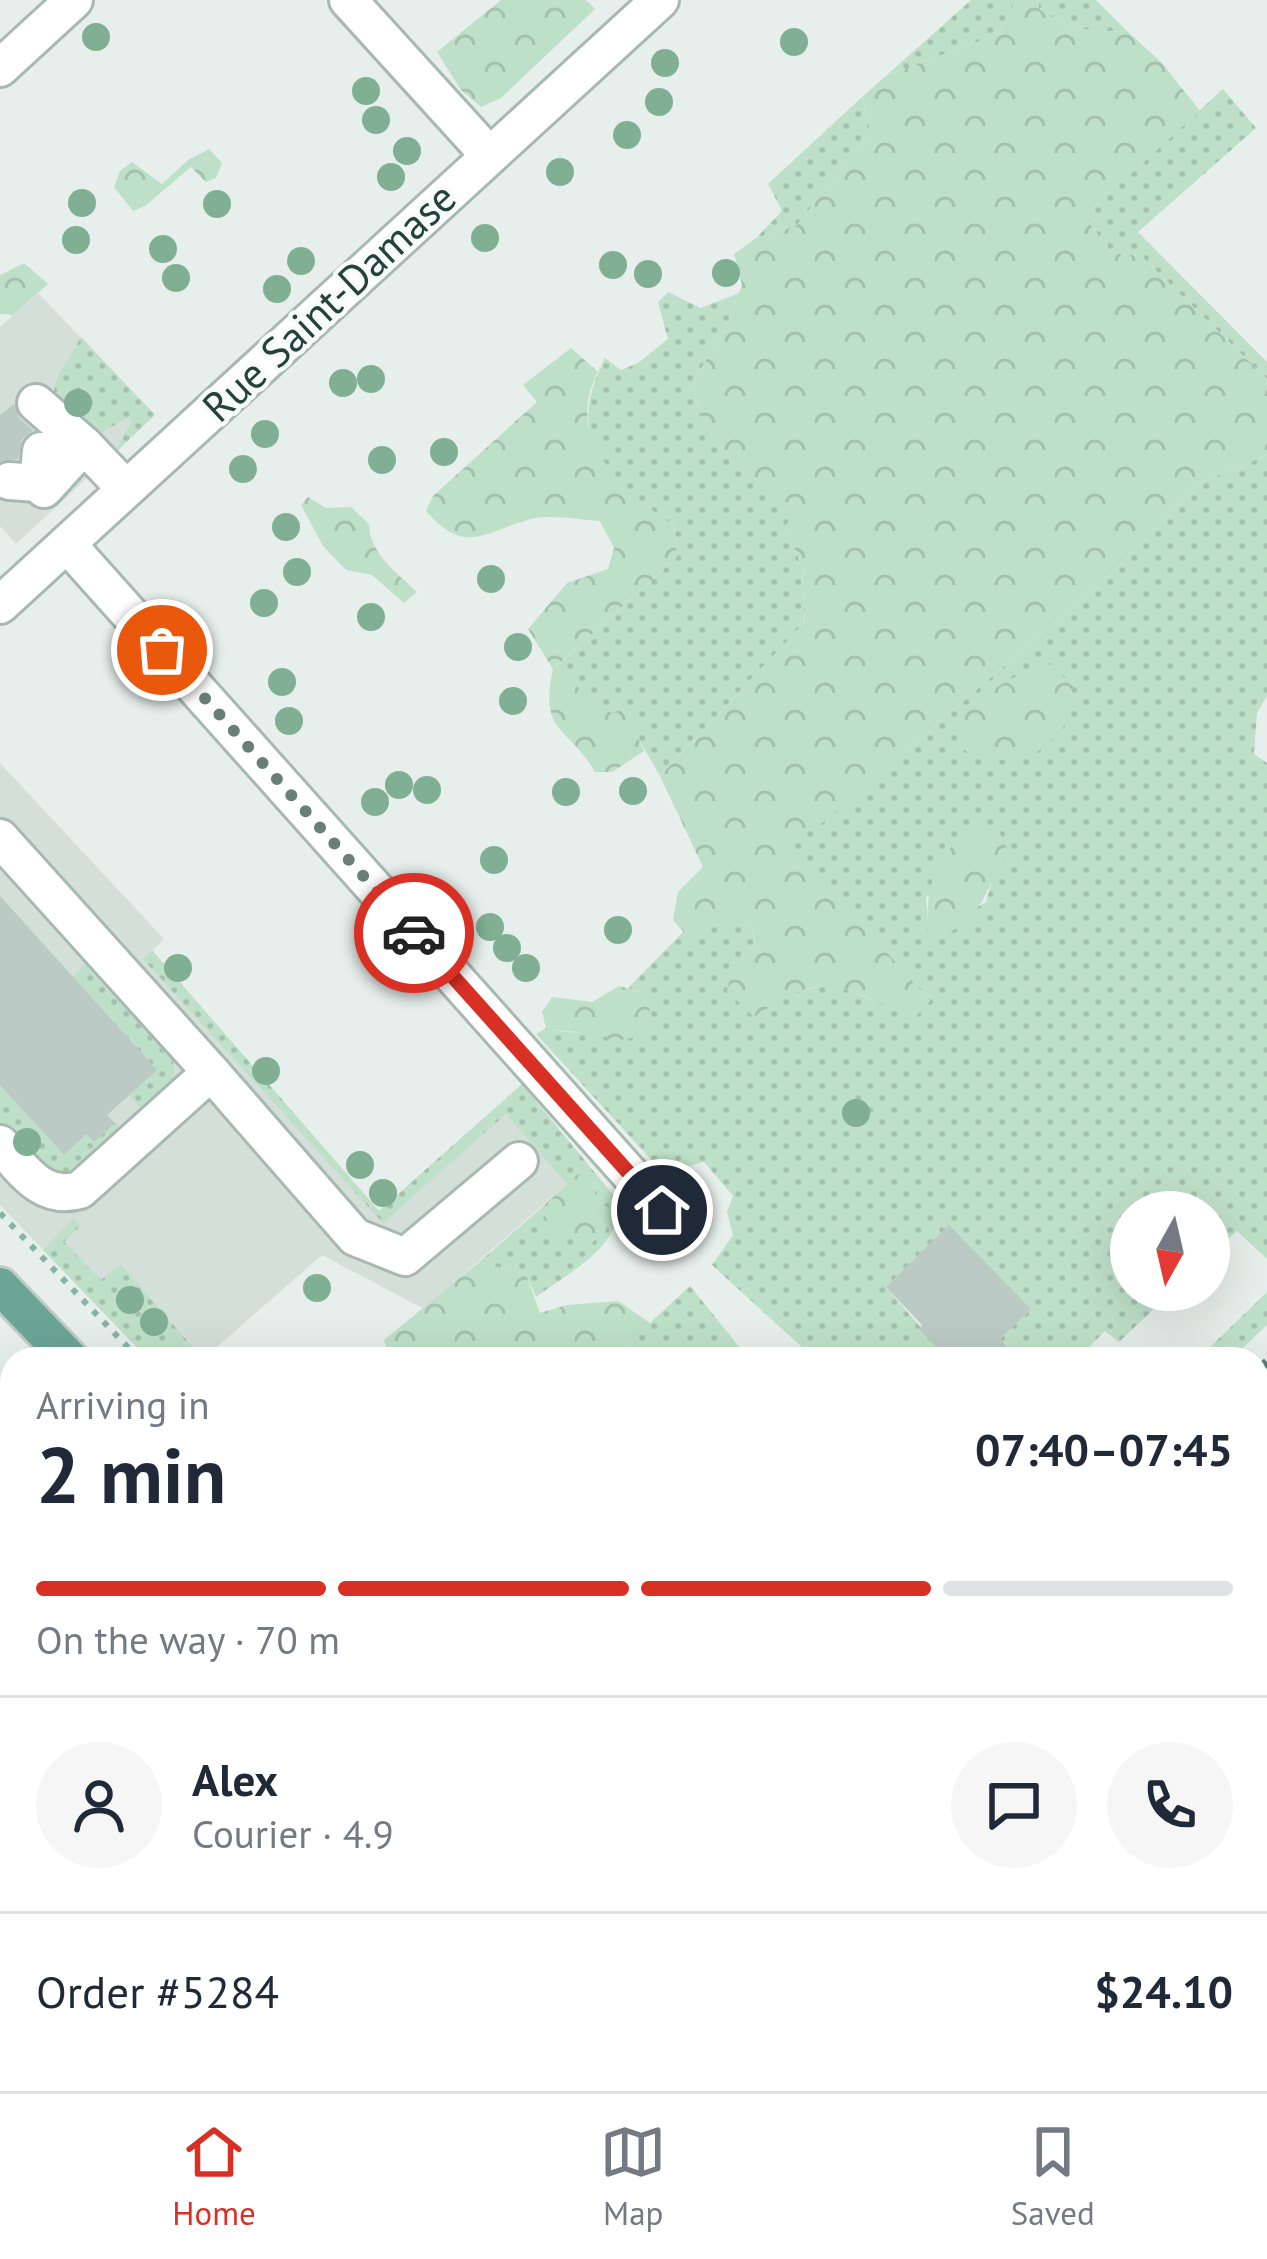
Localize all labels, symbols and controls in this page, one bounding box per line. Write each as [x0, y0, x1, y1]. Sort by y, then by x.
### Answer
street label: Rue Saint-Damase [190, 170, 467, 433]
pin [111, 599, 213, 701]
icon: bag [129, 617, 195, 683]
courier [354, 873, 474, 993]
icon: car [381, 900, 447, 966]
pin [611, 1159, 713, 1261]
icon: home [629, 1177, 695, 1243]
north arrow [1110, 1191, 1230, 1311]
map controls [1110, 1191, 1230, 1311]
text: Arriving in [36, 1379, 210, 1430]
text: 07:40–07:45 [975, 1420, 1233, 1478]
text: 2 min [36, 1424, 226, 1525]
text: On the way · 70 m [36, 1614, 340, 1665]
button: person [36, 1742, 162, 1868]
button: chat [951, 1742, 1077, 1868]
button: phone [1107, 1742, 1233, 1868]
text: Alex [192, 1750, 278, 1808]
text: Courier · 4.9 [192, 1808, 394, 1859]
text: Order #5284 [36, 1962, 279, 2020]
text: $24.10 [1094, 1962, 1233, 2020]
tab: Home [172, 2119, 256, 2234]
tab: Map [600, 2119, 666, 2234]
tab: Saved [1011, 2119, 1095, 2234]

